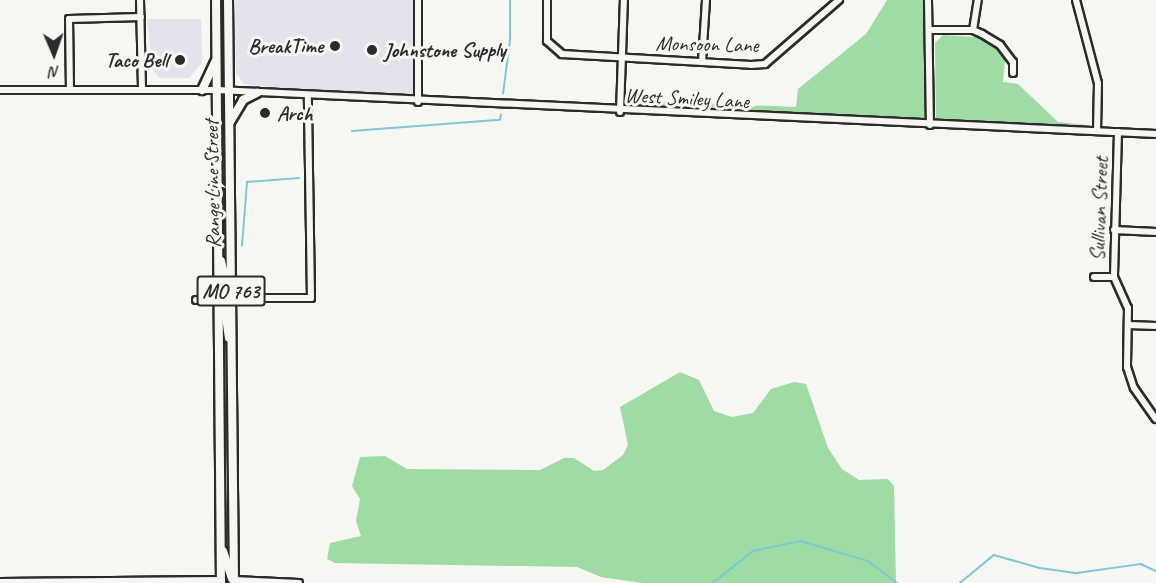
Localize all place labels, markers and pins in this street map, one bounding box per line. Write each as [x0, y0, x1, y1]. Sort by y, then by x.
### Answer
place label: BreakTime [248, 33, 323, 59]
place label: Johnstone Supply [384, 37, 506, 63]
marker: BreakTime [328, 39, 342, 53]
marker: Johnstone Supply [365, 43, 379, 57]
place label: Taco Bell [105, 47, 168, 73]
marker: Taco Bell [173, 53, 187, 67]
place label: Arch [277, 100, 312, 126]
marker: Arch [258, 106, 272, 120]

